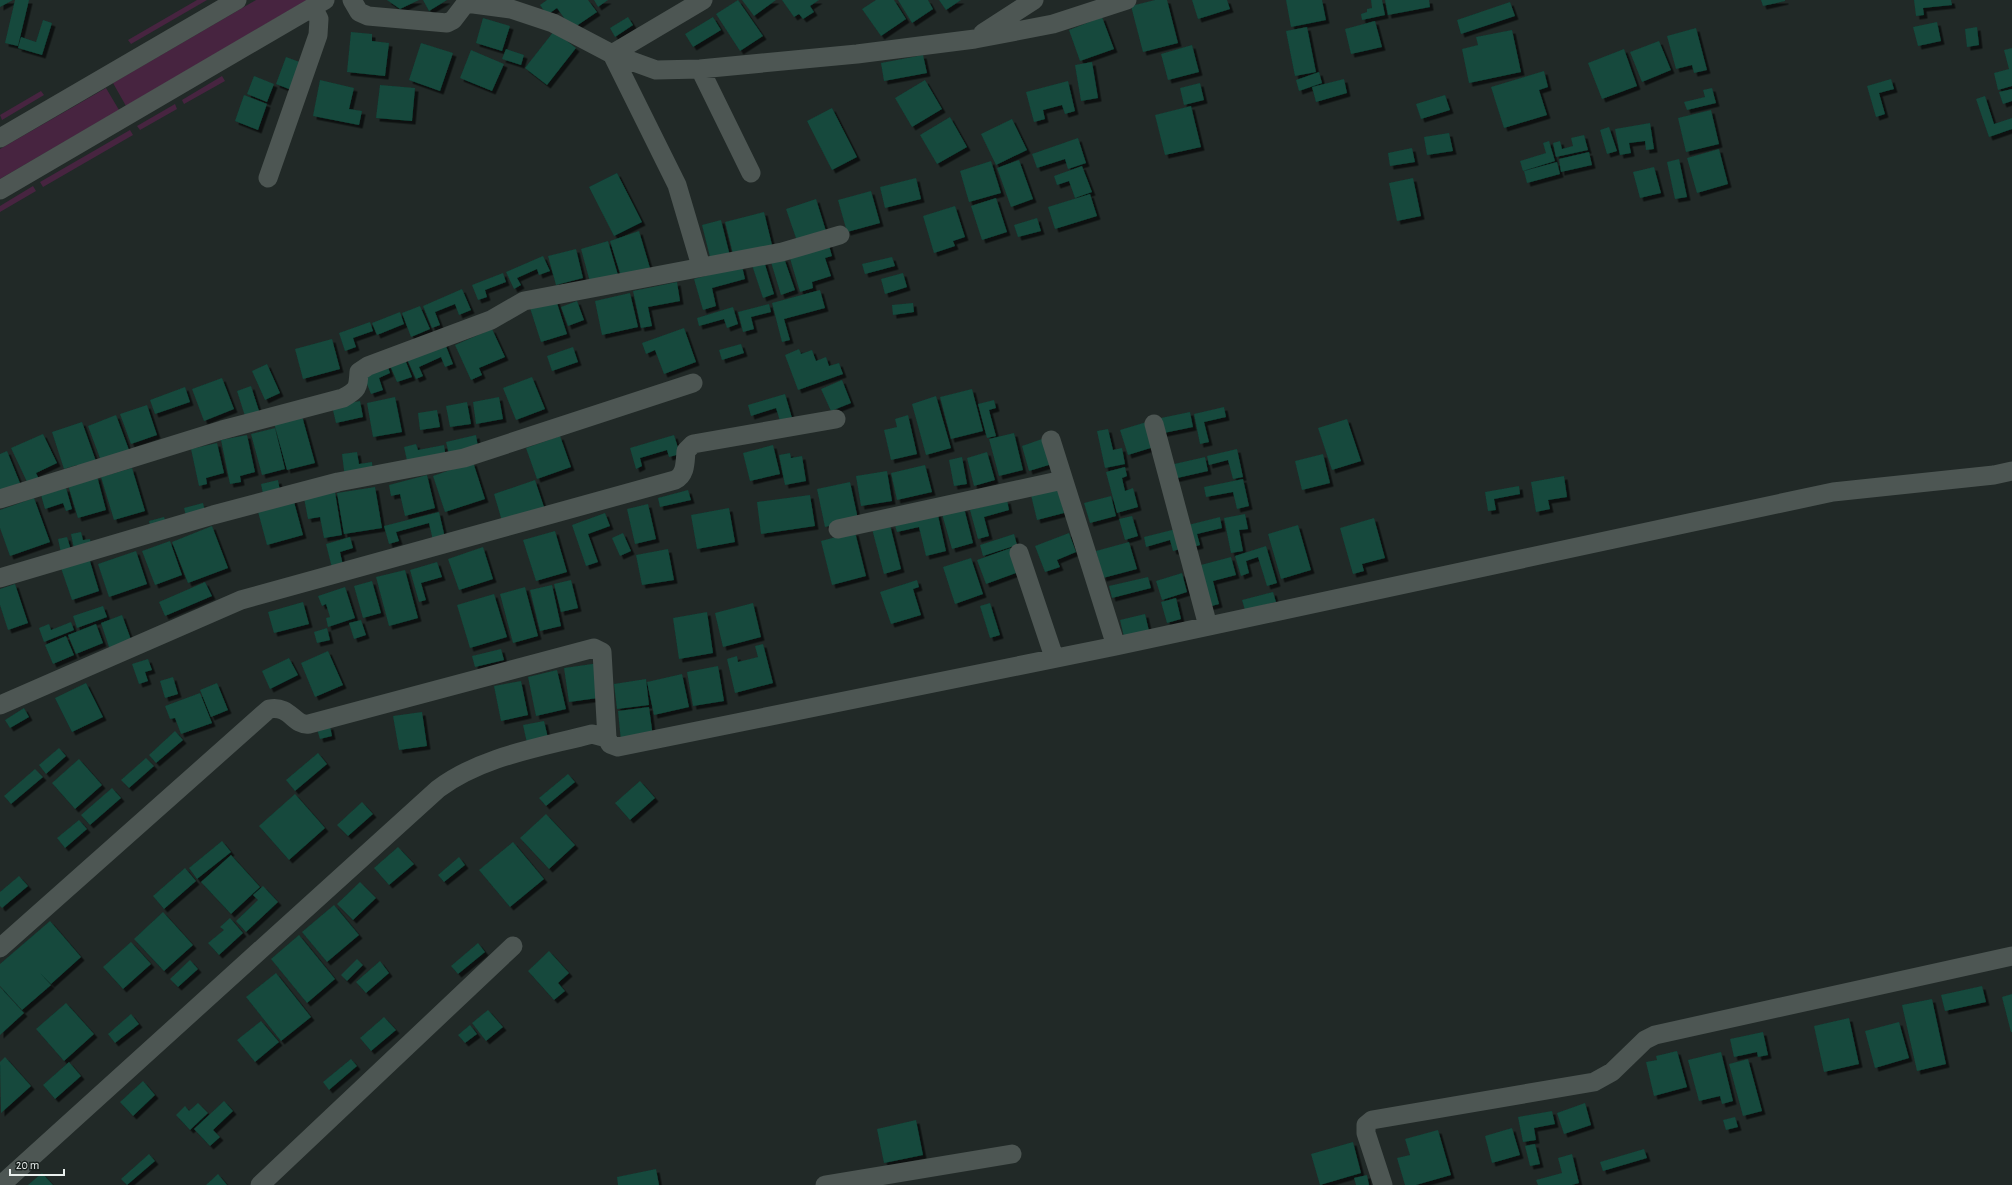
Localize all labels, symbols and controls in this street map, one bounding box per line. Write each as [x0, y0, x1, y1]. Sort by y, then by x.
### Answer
scale bar [10, 1151, 64, 1177]
text: 20 m [16, 1159, 39, 1171]

